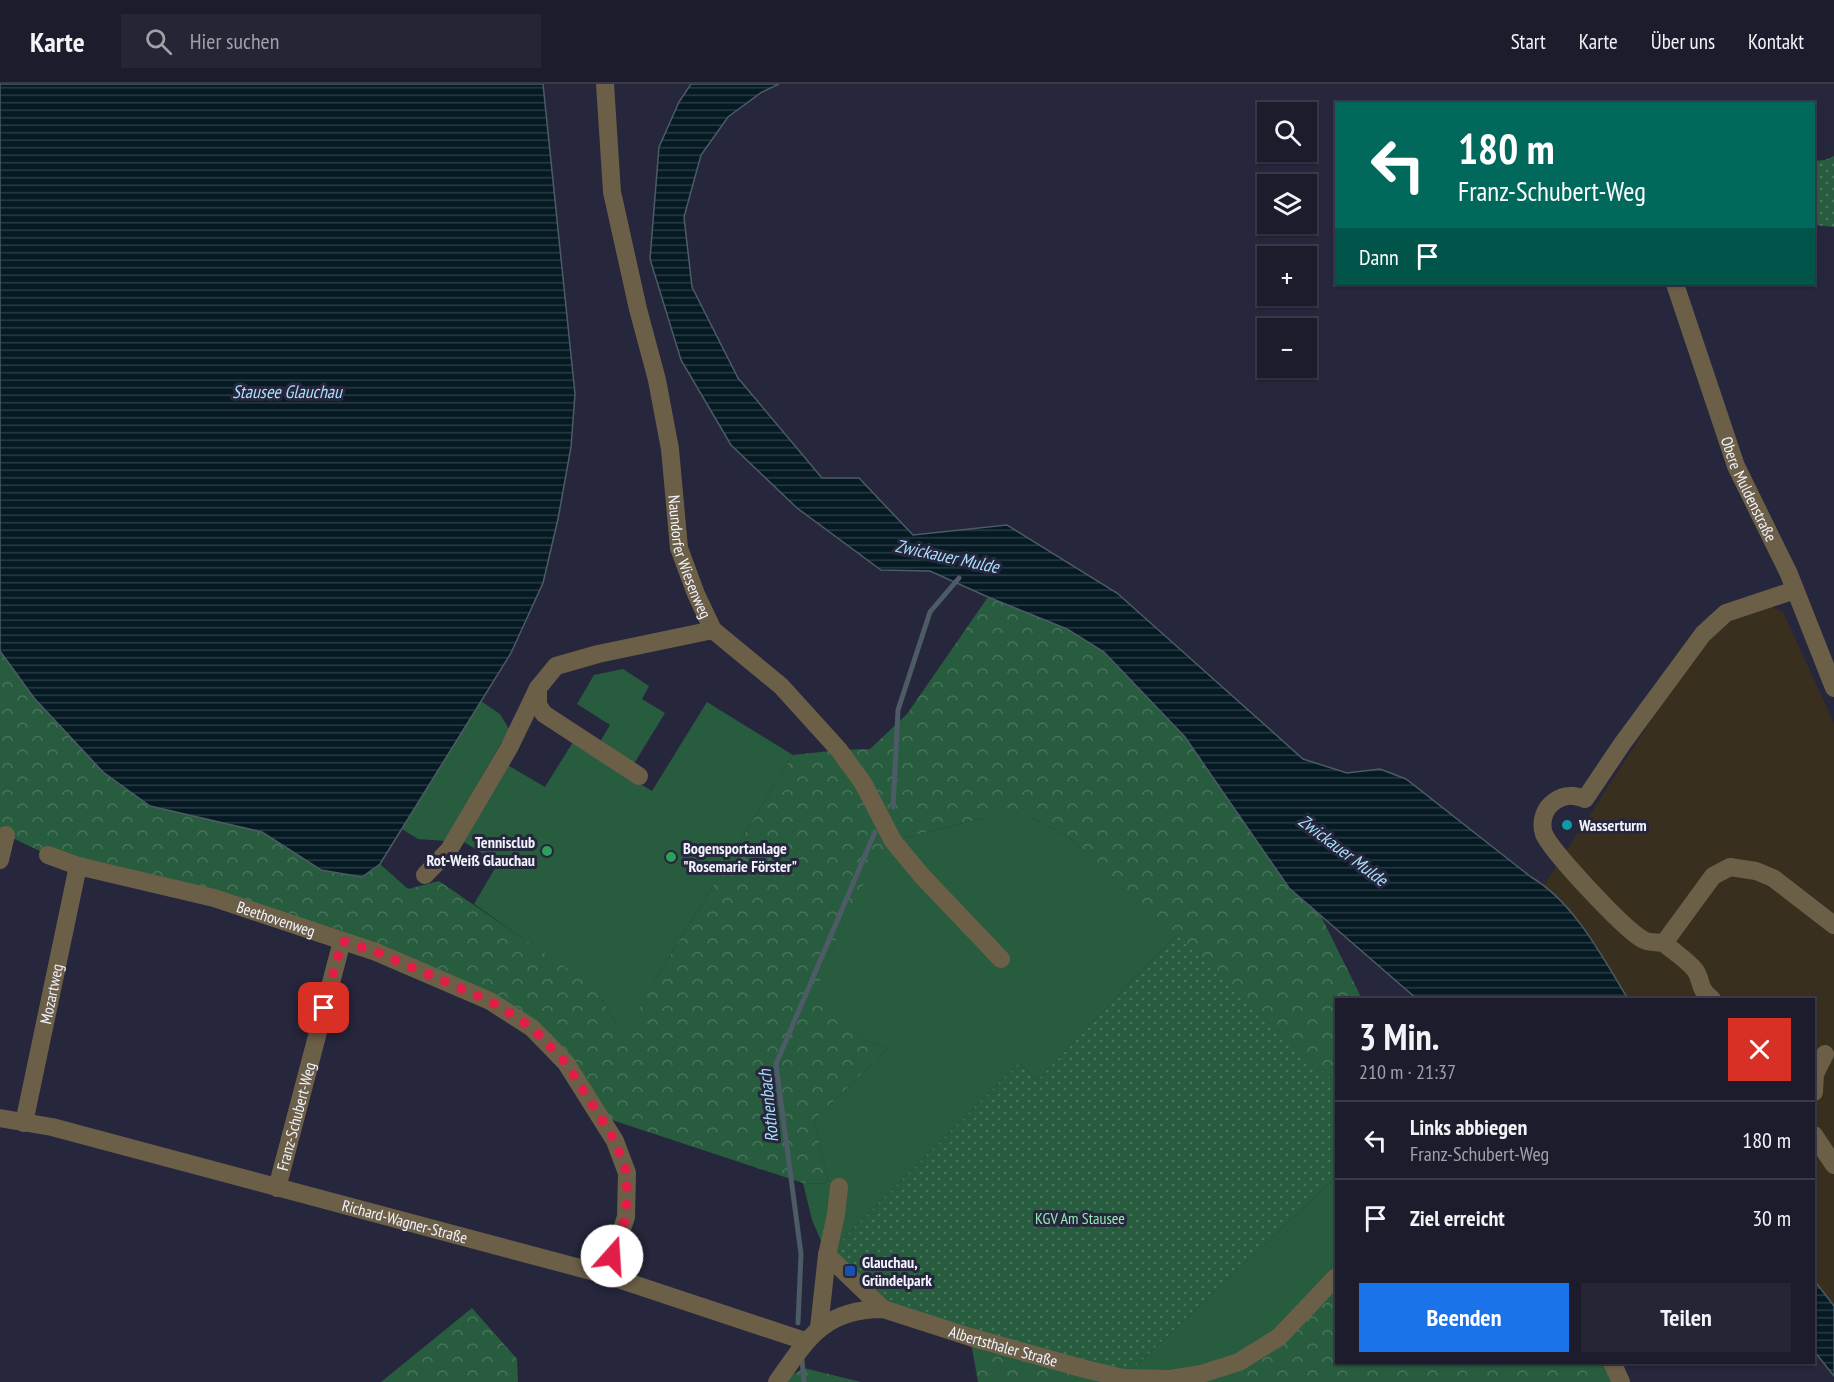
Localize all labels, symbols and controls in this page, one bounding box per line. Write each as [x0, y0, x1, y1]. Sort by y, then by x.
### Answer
search box [121, 14, 541, 68]
text: Karte [30, 23, 85, 60]
icon: search [142, 25, 175, 58]
text: Hier suchen [190, 27, 279, 55]
text: Start [1511, 28, 1546, 55]
text: Karte [1579, 28, 1618, 55]
text: Über uns [1651, 28, 1715, 55]
text: Kontakt [1748, 28, 1804, 55]
map controls [1257, 102, 1317, 378]
button: search [1257, 102, 1317, 162]
text: 180 m [1458, 121, 1555, 176]
icon: left [1359, 126, 1437, 204]
button: layers [1257, 174, 1317, 234]
text: Franz-Schubert-Weg [1458, 174, 1646, 208]
icon: arrive [1411, 240, 1444, 273]
text: Dann [1359, 243, 1399, 271]
button: + [1257, 246, 1317, 306]
button: − [1257, 318, 1317, 378]
water label: Stausee Glauchau [232, 380, 343, 403]
street label: Obere Muldenstraße [1717, 434, 1781, 545]
street label: Naundorfer Wiesenweg [664, 494, 716, 622]
water label: Zwickauer Mulde [893, 534, 1002, 579]
water label: Zwickauer Mulde [1294, 809, 1393, 892]
place label: Wasserturm [1578, 815, 1647, 835]
marker: Wasserturm [1560, 818, 1574, 832]
place label: Tennisclub Rot-Weiß Glauchau [426, 832, 535, 870]
place label: Bogensportanlage "Rosemarie Förster" [683, 838, 797, 876]
marker: Tennisclub Rot-Weiß Glauchau [540, 844, 554, 858]
marker: Bogensportanlage "Rosemarie Förster" [664, 850, 678, 864]
street label: Beethovenweg [234, 896, 318, 941]
street label: Mozartweg [35, 962, 67, 1026]
pin [298, 982, 349, 1033]
icon: arrive [307, 991, 340, 1024]
text: 3 Min. [1359, 1013, 1439, 1060]
button: close [1728, 1018, 1791, 1081]
text: 210 m · 21:37 [1359, 1059, 1456, 1085]
street label: Franz-Schubert-Weg [272, 1060, 320, 1173]
water label: Rothenbach [753, 1067, 783, 1144]
text: Links abbiegen [1410, 1113, 1527, 1141]
icon: left [1359, 1124, 1392, 1157]
text: 180 m [1742, 1126, 1791, 1154]
text: Franz-Schubert-Weg [1410, 1141, 1549, 1167]
street label: Richard-Wagner-Straße [340, 1195, 470, 1248]
icon: arrive [1359, 1202, 1392, 1235]
text: Ziel erreicht [1410, 1204, 1505, 1232]
text: 30 m [1752, 1204, 1791, 1232]
park label: KGV Am Stausee [1035, 1208, 1125, 1228]
position arrow [580, 1224, 644, 1288]
place label: Glauchau, Gründelpark [862, 1252, 932, 1290]
marker: Glauchau, Gründelpark [843, 1264, 857, 1278]
button: Beenden [1359, 1283, 1569, 1352]
button: Teilen [1581, 1283, 1791, 1352]
street label: Albertsthaler Straße [947, 1321, 1060, 1371]

